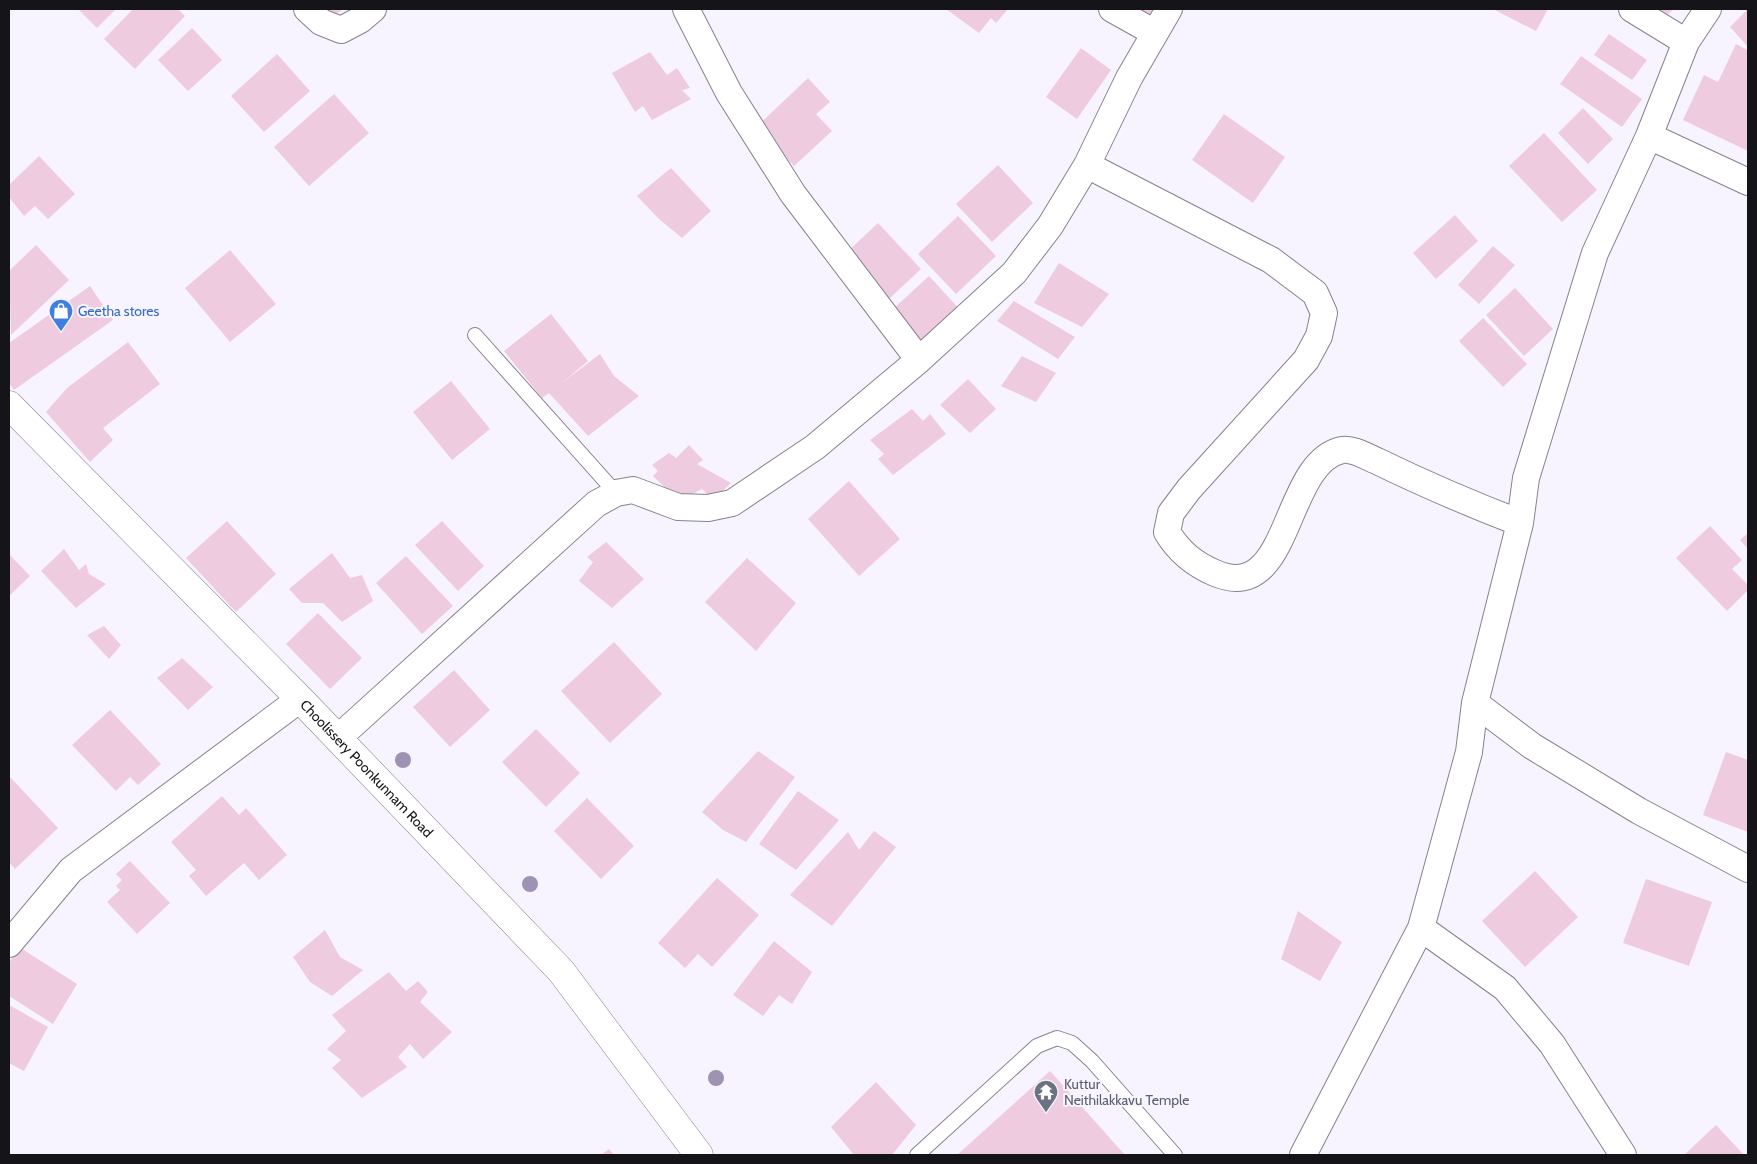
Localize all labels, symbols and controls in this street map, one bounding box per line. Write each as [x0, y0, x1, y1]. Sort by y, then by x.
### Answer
shop icon: Geetha stores [48, 298, 74, 332]
place label: Geetha stores [78, 302, 159, 320]
street label: Choolissery Poonkunnam Road [296, 696, 437, 841]
place label: Kuttur Neithilakkavu Temple [1064, 1075, 1189, 1109]
temple icon: Kuttur Neithilakkavu Temple [1033, 1079, 1059, 1113]

